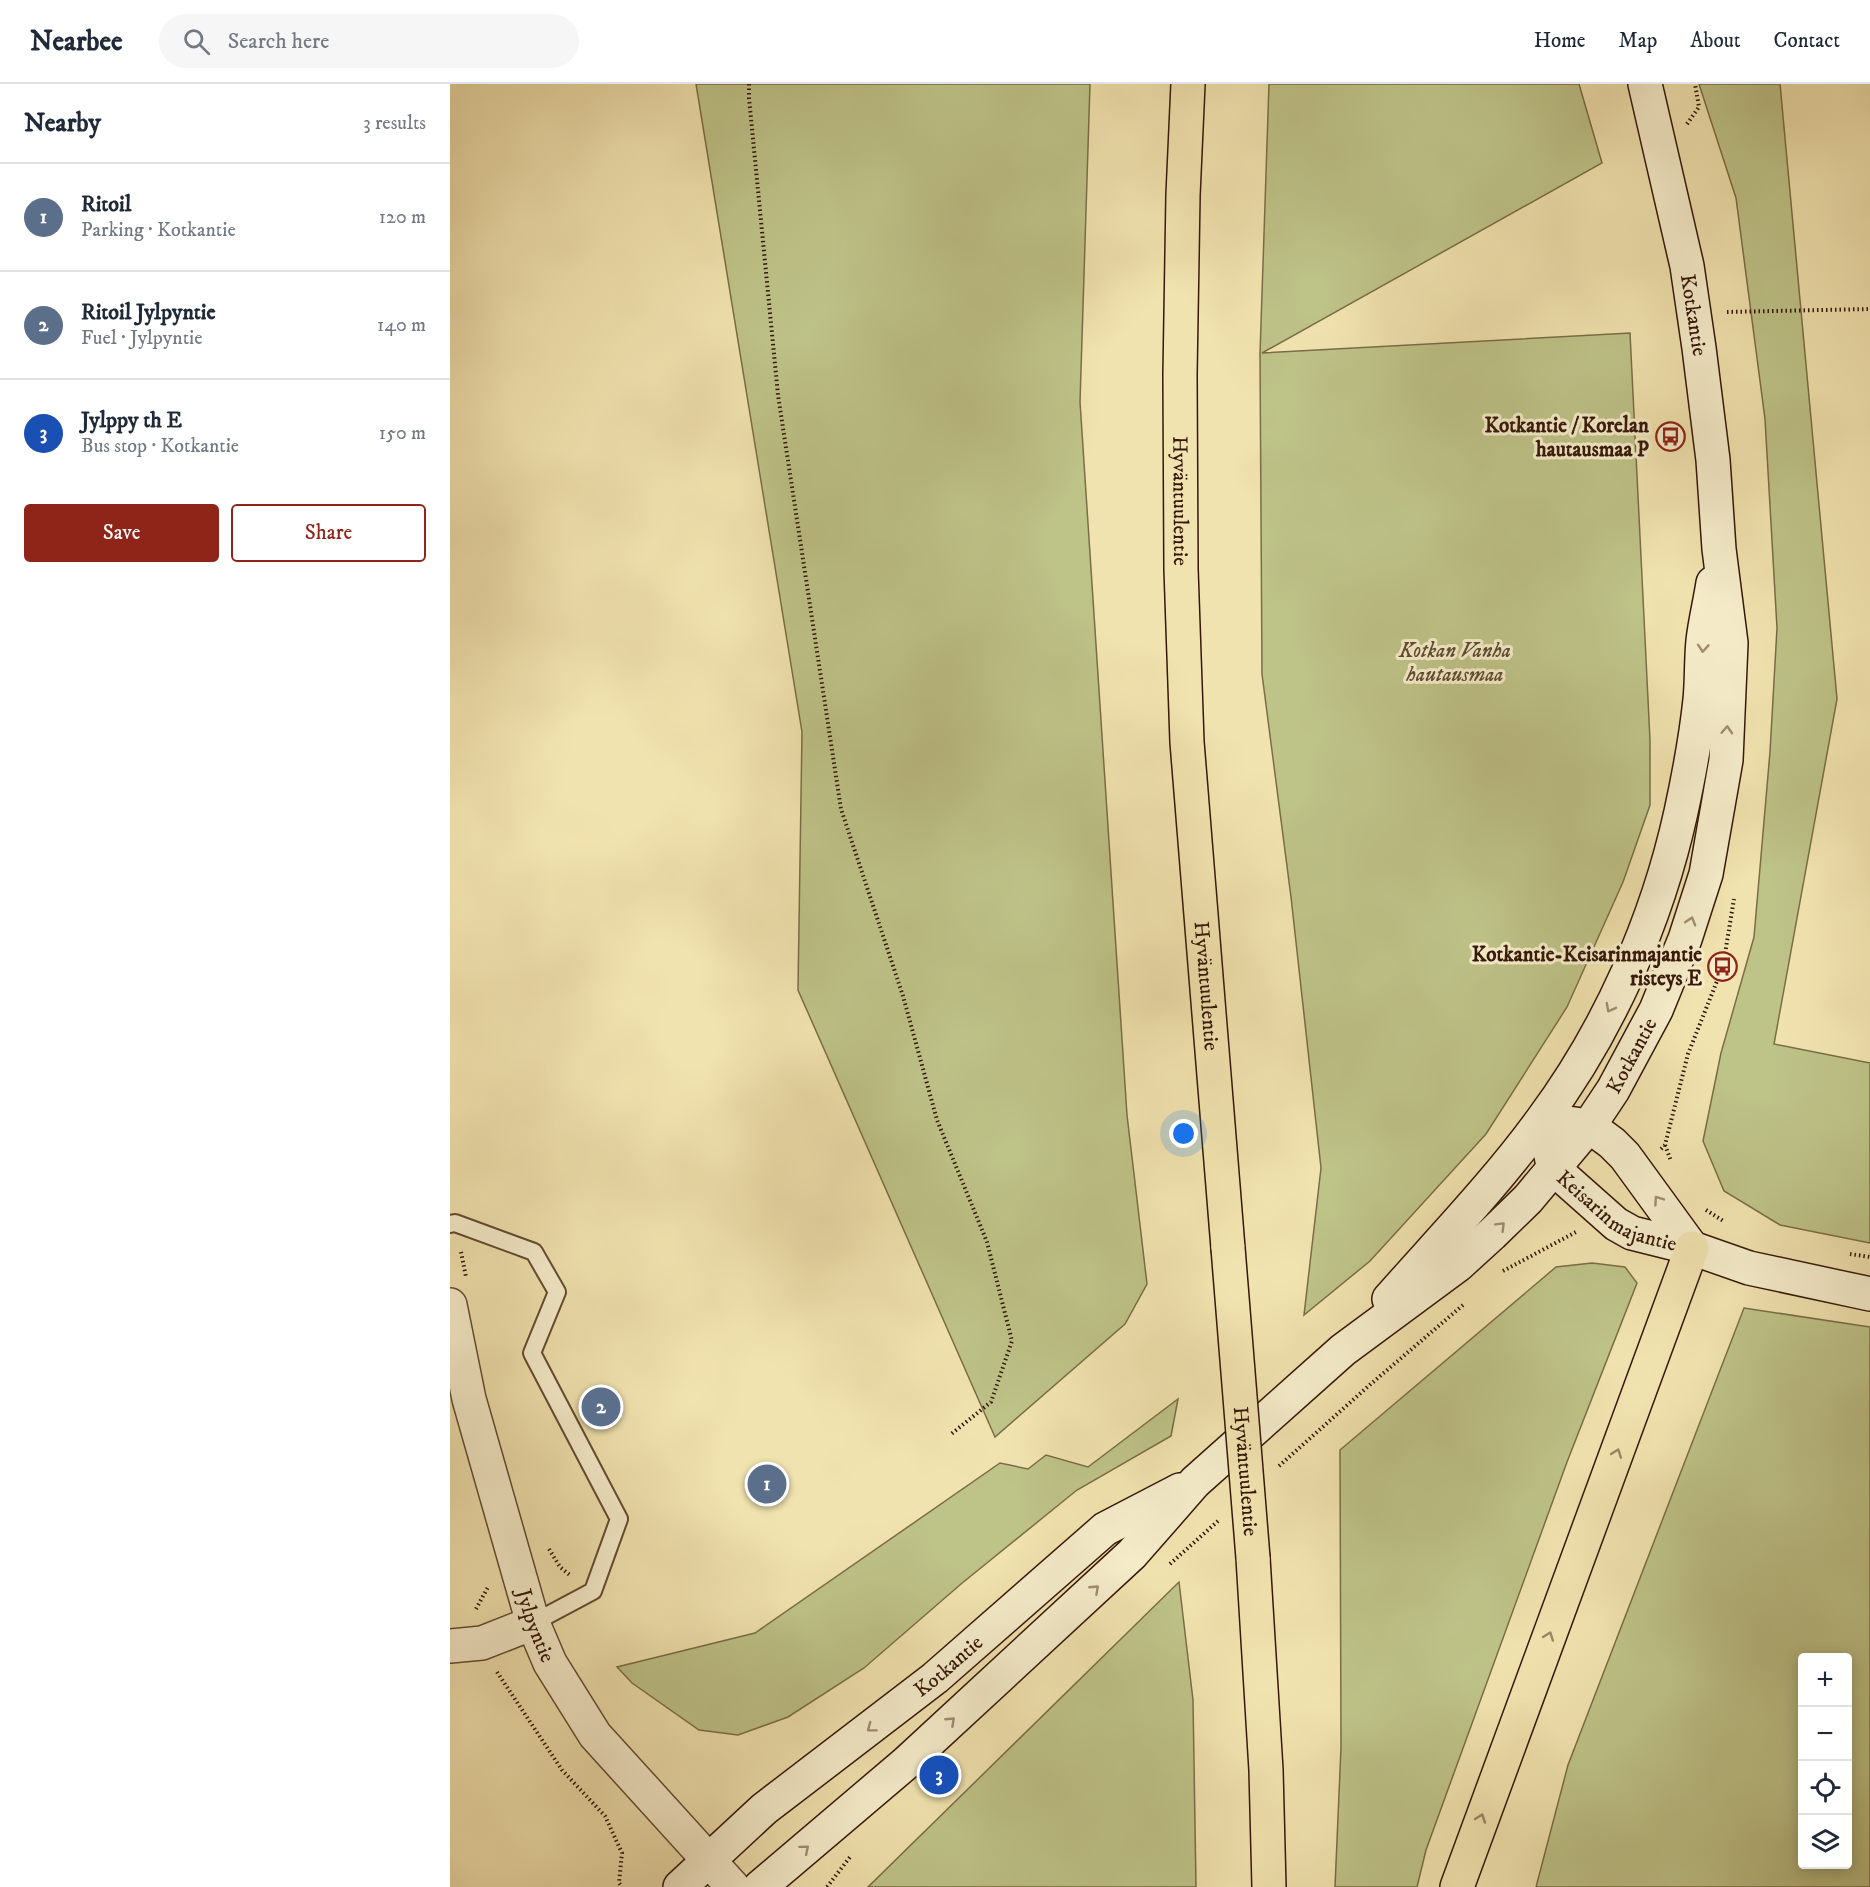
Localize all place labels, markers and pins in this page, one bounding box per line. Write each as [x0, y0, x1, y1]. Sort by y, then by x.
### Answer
place label: Kotkantie / Korelan hautausmaa P [1484, 413, 1650, 463]
bus stop icon: Kotkantie / Korelan hautausmaa P [1654, 421, 1686, 453]
place label: Kotkantie-Keisarinmajantie risteys E [1472, 942, 1702, 992]
bus stop icon: Kotkantie-Keisarinmajantie risteys E [1707, 950, 1739, 982]
pin: 2 [582, 1384, 620, 1430]
pin: 1 [748, 1462, 786, 1506]
pin: 3 [920, 1752, 958, 1798]

